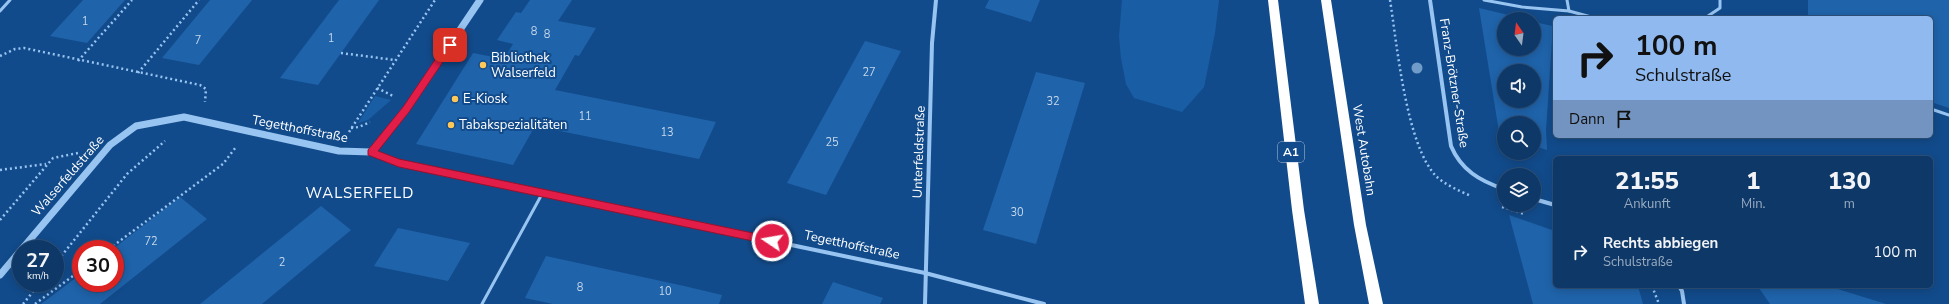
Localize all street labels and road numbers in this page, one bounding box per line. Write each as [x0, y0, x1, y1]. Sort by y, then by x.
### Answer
street label: Franz-Brötzner-Straße [1435, 17, 1473, 149]
street label: West Autobahn [1348, 103, 1380, 197]
street label: Unterfeldstraße [908, 105, 930, 199]
street label: Tegetthoffstraße [251, 111, 350, 147]
street label: Walserfeldstraße [28, 132, 108, 220]
road number: A1 [1278, 142, 1304, 162]
street label: Tegetthoffstraße [803, 226, 902, 264]

